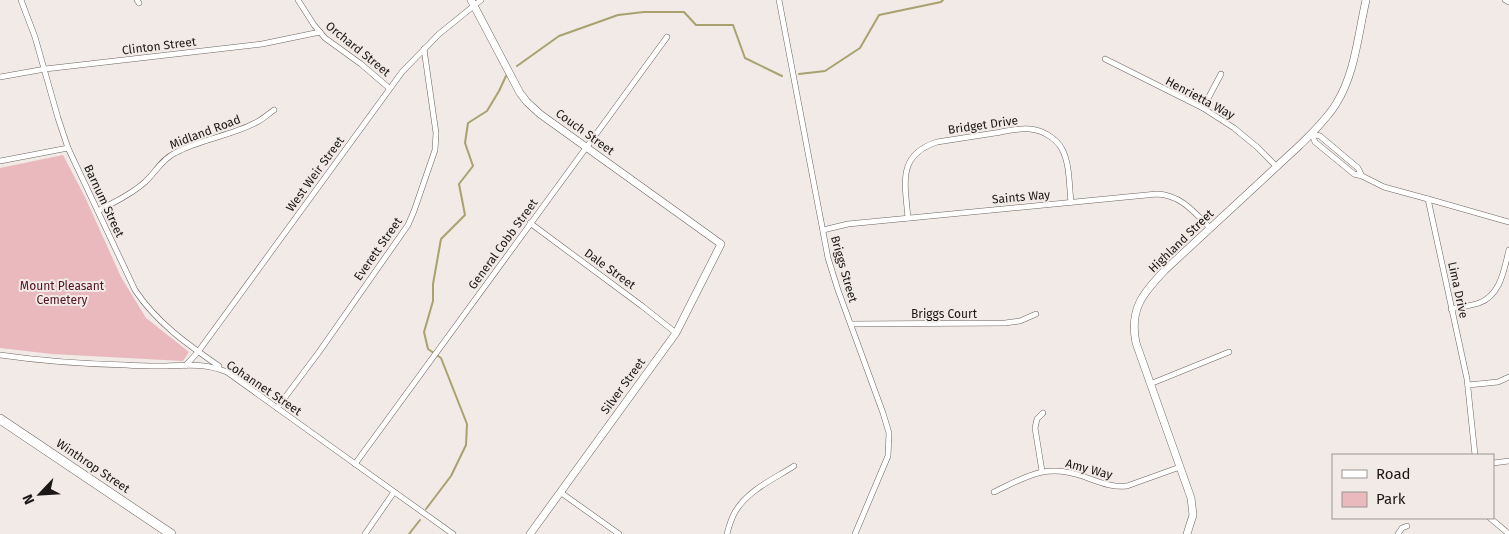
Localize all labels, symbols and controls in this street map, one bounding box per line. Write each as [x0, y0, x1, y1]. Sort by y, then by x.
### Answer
street label: Orchard Street [323, 19, 394, 80]
street label: Clinton Street [121, 34, 197, 57]
street label: Henrietta Way [1163, 74, 1237, 122]
street label: Couch Street [553, 106, 618, 158]
street label: Midland Road [168, 112, 242, 152]
street label: Bridget Drive [947, 113, 1019, 137]
street label: West Weir Street [283, 133, 347, 214]
street label: Barnum Street [81, 162, 127, 240]
street label: Saints Way [991, 187, 1051, 207]
street label: General Cobb Street [465, 195, 541, 292]
street label: Highland Street [1146, 206, 1217, 275]
street label: Everett Street [351, 214, 405, 283]
street label: Briggs Street [828, 234, 860, 305]
street label: Dale Street [582, 246, 639, 293]
street label: Lima Drive [1445, 260, 1471, 320]
park label: Mount Pleasant Cemetery [20, 279, 105, 307]
street label: Briggs Court [911, 307, 978, 321]
street label: Silver Street [598, 355, 648, 417]
street label: Cohannet Street [224, 358, 305, 419]
street label: Winthrop Street [54, 436, 133, 496]
legend [1332, 454, 1494, 519]
street label: Amy Way [1064, 456, 1114, 482]
text: Road [1376, 465, 1411, 483]
north arrow [15, 469, 65, 519]
text: Park [1376, 490, 1406, 508]
text: N [19, 491, 38, 507]

